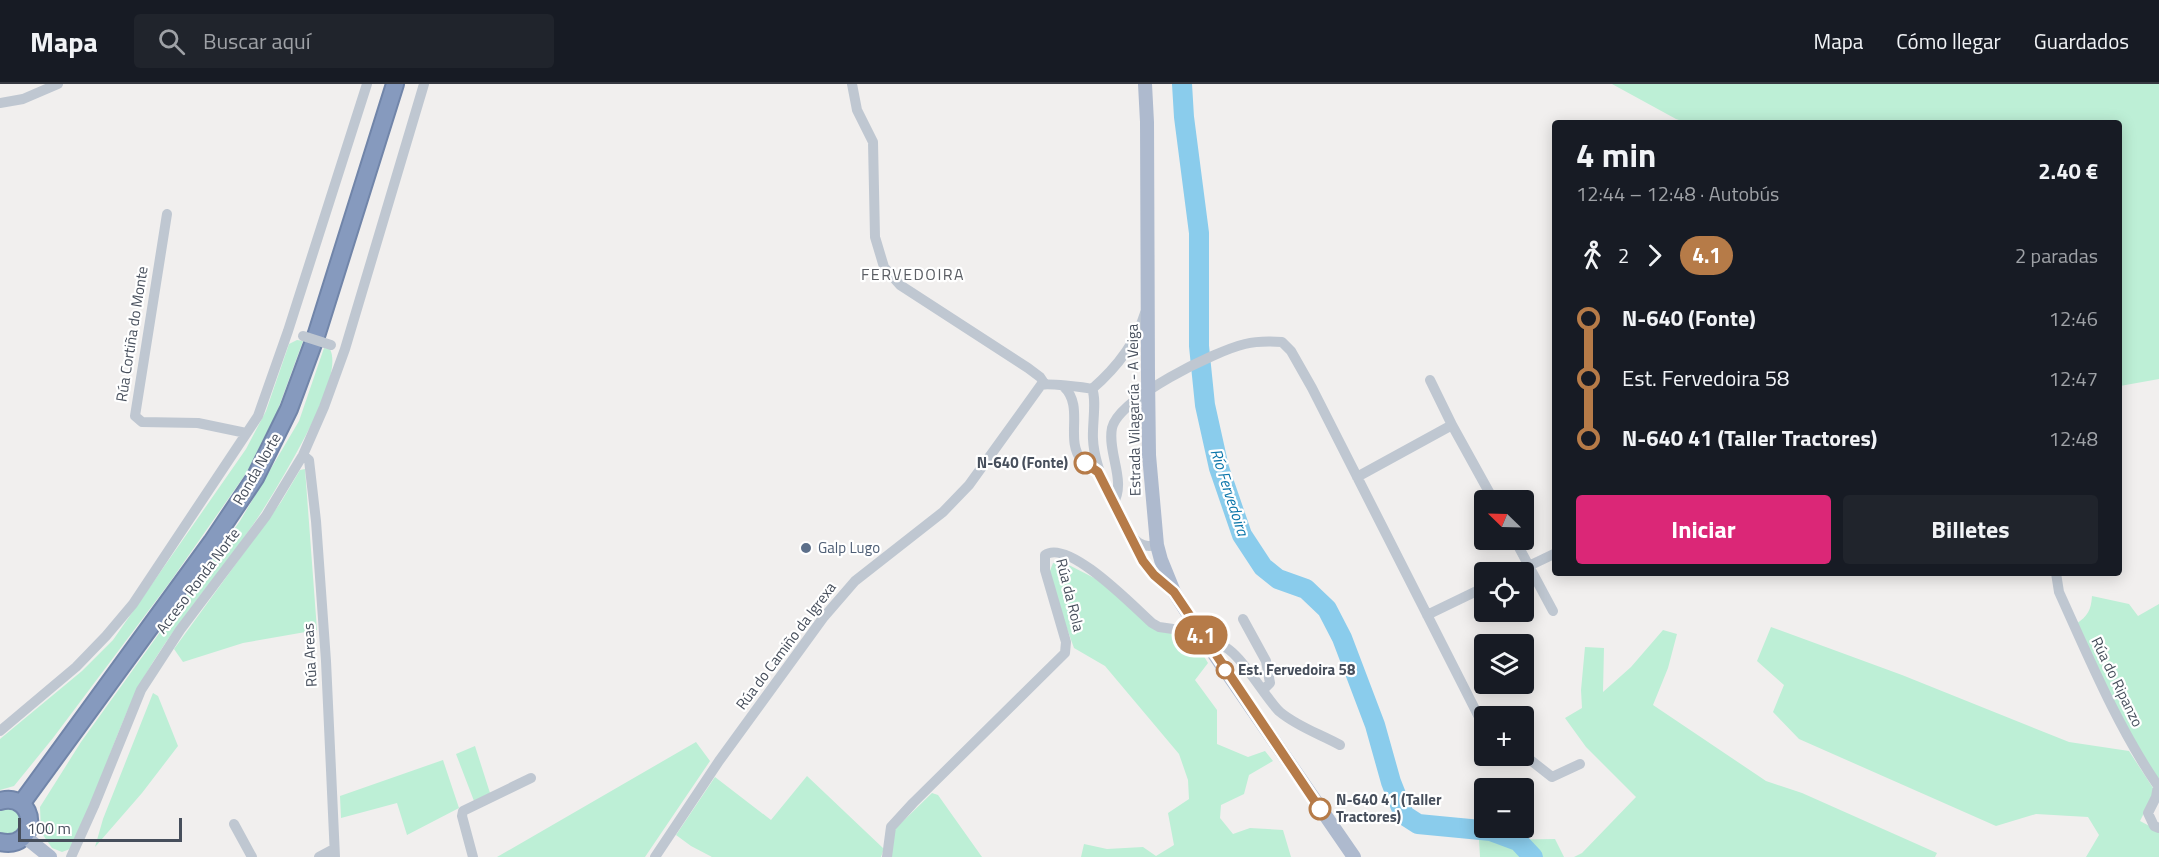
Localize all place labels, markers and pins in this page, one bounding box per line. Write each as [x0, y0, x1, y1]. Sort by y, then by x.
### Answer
place label: N-640 (Fonte) [977, 451, 1068, 474]
marker: N-640 (Fonte) [1074, 452, 1096, 474]
place label: Galp Lugo [818, 536, 880, 559]
marker: Galp Lugo [799, 541, 813, 555]
place label: Est. Fervedoira 58 [1238, 658, 1355, 681]
marker: Est. Fervedoira 58 [1216, 661, 1234, 679]
place label: N-640 41 (Taller Tractores) [1336, 788, 1442, 828]
marker: N-640 41 (Taller Tractores) [1309, 798, 1331, 820]

